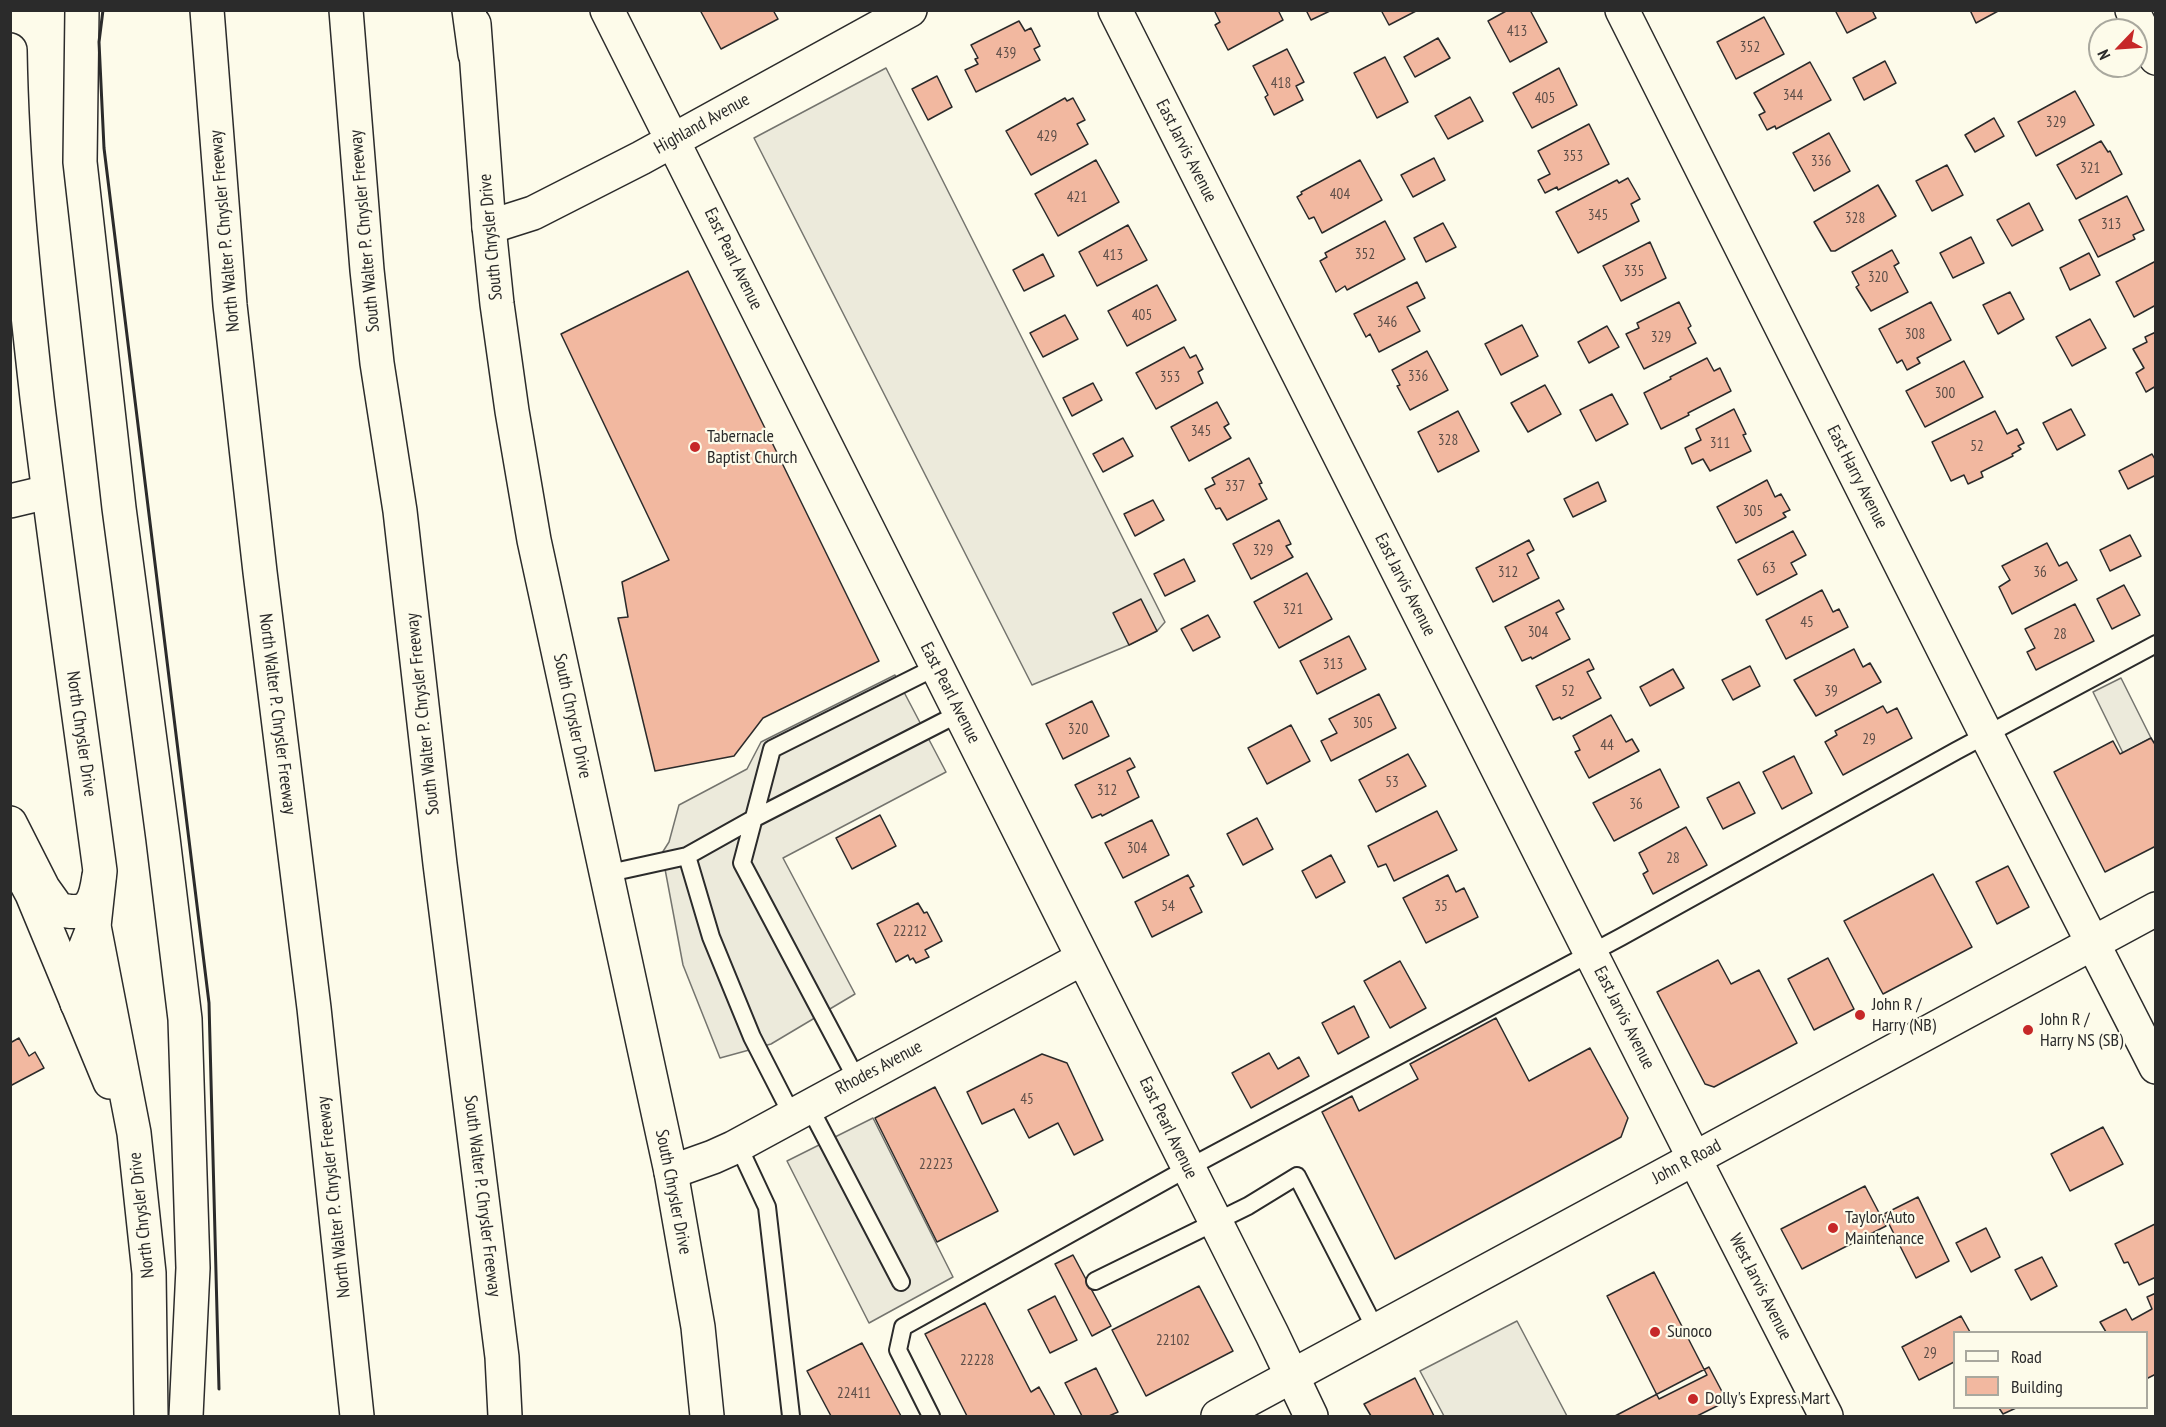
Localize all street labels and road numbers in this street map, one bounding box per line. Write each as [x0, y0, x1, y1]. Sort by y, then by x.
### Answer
street label: Highland Avenue [651, 89, 753, 159]
street label: East Jarvis Avenue [1151, 96, 1221, 206]
street label: North Walter P. Chrysler Freeway [205, 129, 245, 333]
street label: South Walter P. Chrysler Freeway [345, 129, 385, 333]
street label: South Chrysler Drive [475, 173, 507, 301]
street label: East Pearl Avenue [699, 205, 767, 313]
street label: East Harry Avenue [1822, 422, 1892, 532]
street label: East Jarvis Avenue [1370, 530, 1440, 640]
street label: North Walter P. Chrysler Freeway [254, 612, 300, 816]
street label: South Walter P. Chrysler Freeway [402, 612, 444, 816]
street label: East Pearl Avenue [915, 639, 985, 747]
street label: South Chrysler Drive [548, 652, 596, 780]
street label: North Chrysler Drive [61, 670, 101, 798]
street label: East Jarvis Avenue [1589, 963, 1659, 1073]
street label: Rhodes Avenue [832, 1036, 926, 1100]
street label: East Pearl Avenue [1134, 1074, 1202, 1182]
street label: South Walter P. Chrysler Freeway [459, 1094, 505, 1298]
street label: North Walter P. Chrysler Freeway [313, 1095, 355, 1299]
street label: South Chrysler Drive [650, 1128, 696, 1256]
street label: John R Road [1649, 1135, 1725, 1189]
street label: North Chrysler Drive [125, 1151, 159, 1279]
street label: West Jarvis Avenue [1724, 1230, 1796, 1344]

